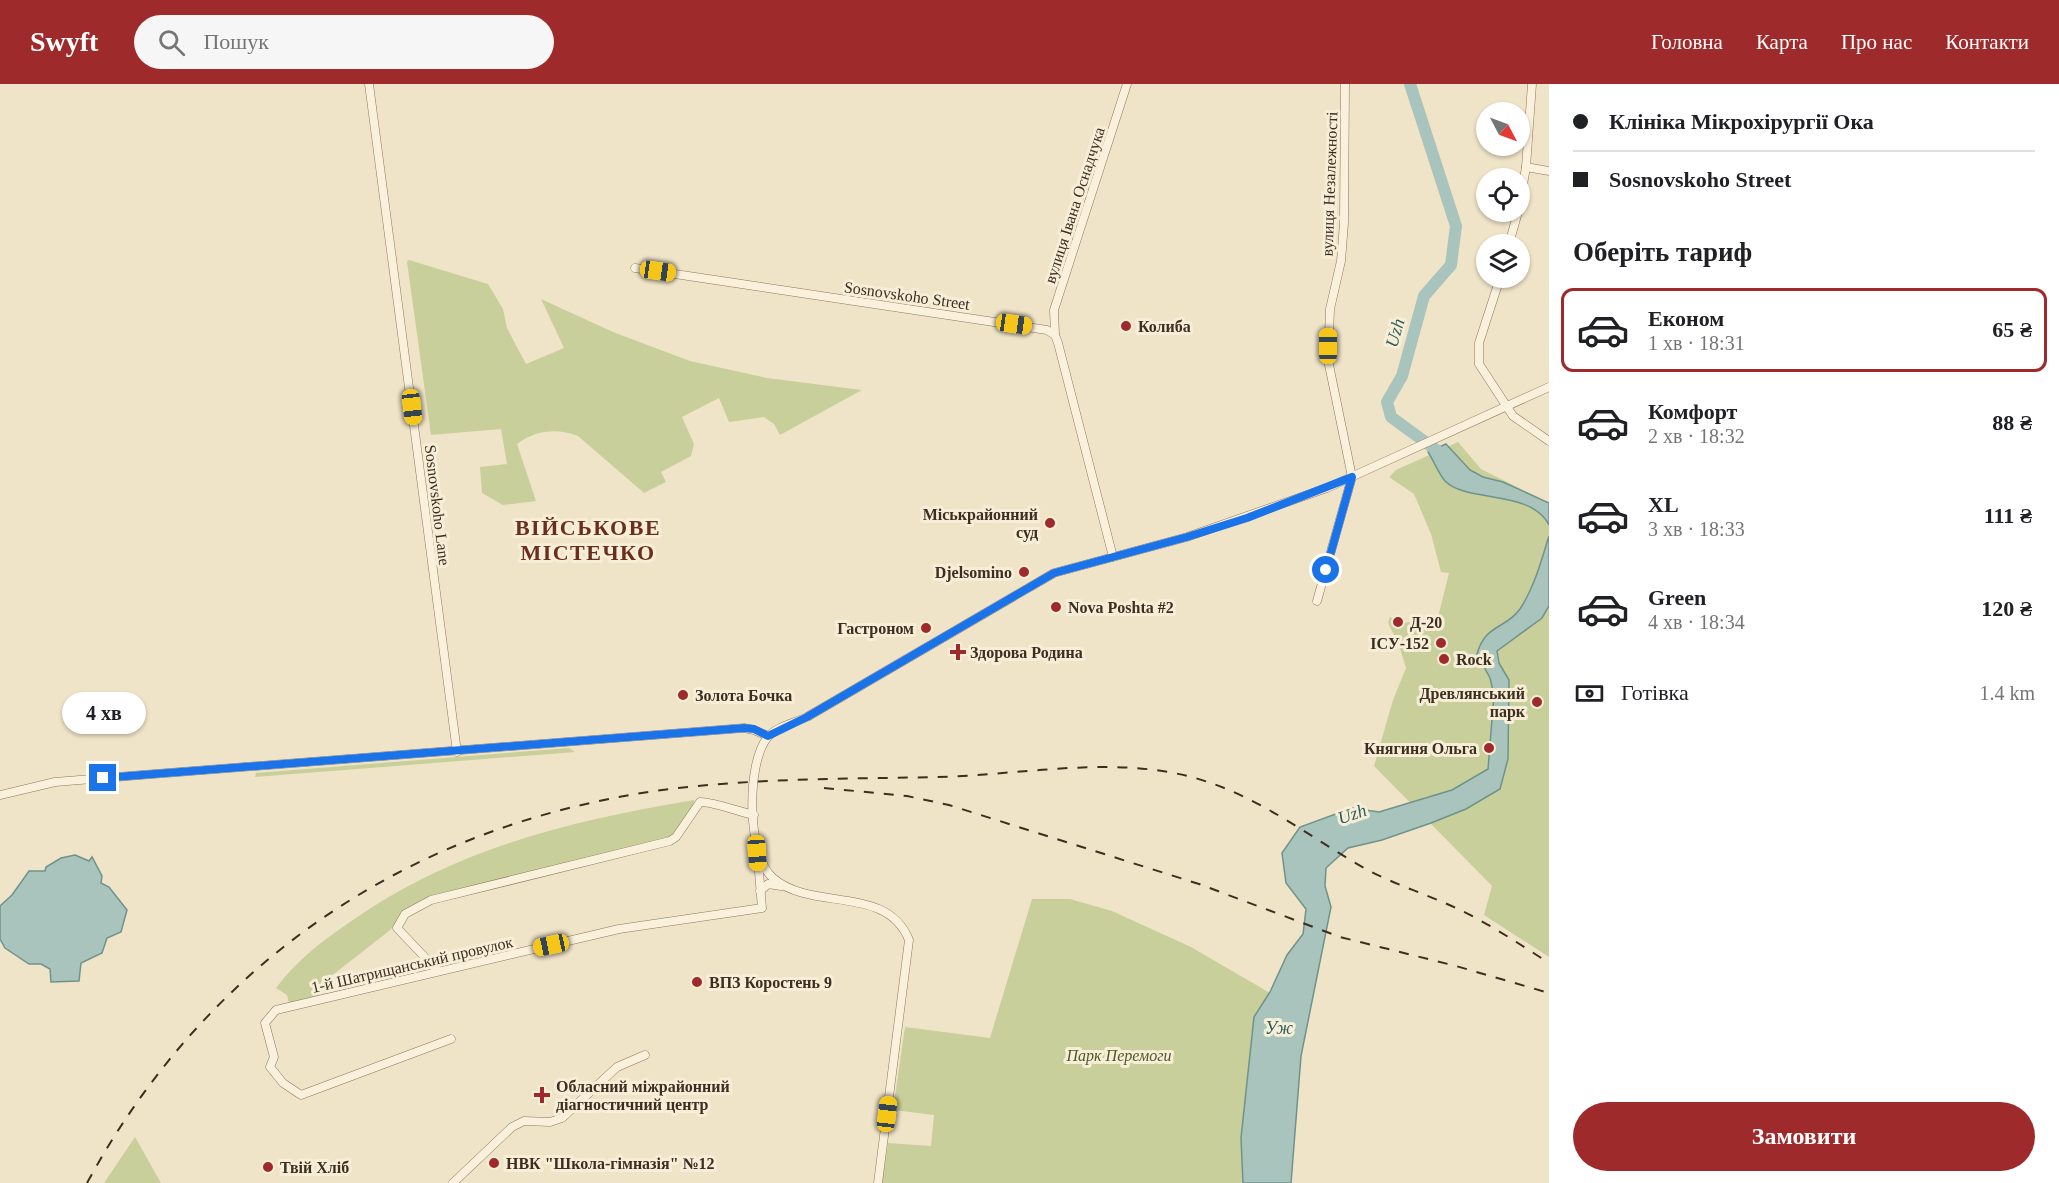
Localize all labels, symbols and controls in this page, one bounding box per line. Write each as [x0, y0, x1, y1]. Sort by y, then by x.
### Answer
search box [134, 15, 554, 69]
text: Swyft [30, 26, 98, 57]
icon: search [155, 26, 188, 59]
text: Пошук [203, 29, 269, 54]
text: Головна [1651, 30, 1723, 54]
text: Карта [1756, 30, 1808, 54]
text: Про нас [1841, 30, 1912, 54]
text: Контакти [1945, 30, 2029, 54]
north arrow [1476, 102, 1530, 156]
map controls [1476, 102, 1530, 288]
text: Клініка Мікрохірургії Ока [1609, 109, 1874, 134]
street label: вулиця Незалежності [1318, 111, 1342, 257]
street label: вулиця Івана Оснадчука [1041, 125, 1109, 286]
text: Sosnovskoho Street [1609, 167, 1791, 192]
button: locate [1476, 168, 1530, 222]
button: layers [1476, 234, 1530, 288]
text: Оберіть тариф [1573, 237, 1752, 267]
car [639, 260, 677, 282]
street label: Sosnovskoho Street [843, 278, 971, 313]
icon: car [1576, 303, 1630, 357]
text: Економ [1648, 306, 1724, 331]
car [995, 313, 1033, 335]
water label: Uzh [1381, 316, 1409, 350]
text: 65 ₴ [1992, 317, 2032, 342]
place label: Колиба [1138, 318, 1191, 335]
marker: Колиба [1119, 319, 1133, 333]
car [1319, 328, 1337, 364]
text: 1 хв · 18:31 [1648, 332, 1745, 354]
car [401, 388, 423, 426]
icon: car [1576, 396, 1630, 450]
text: Комфорт [1648, 399, 1737, 424]
text: 88 ₴ [1992, 410, 2032, 435]
text: 2 хв · 18:32 [1648, 425, 1745, 447]
street label: Sosnovskoho Lane [422, 444, 453, 566]
icon: car [1576, 489, 1630, 543]
text: XL [1648, 492, 1679, 517]
text: 111 ₴ [1984, 503, 2032, 528]
place label: Міськрайонний суд [923, 506, 1038, 542]
district label: ВІЙСЬКОВЕ МІСТЕЧКО [515, 515, 661, 565]
marker: Міськрайонний суд [1043, 516, 1057, 530]
text: 3 хв · 18:33 [1648, 518, 1745, 540]
route start [1312, 556, 1339, 583]
place label: Djelsomino [935, 564, 1012, 582]
marker: Djelsomino [1017, 565, 1031, 579]
icon: car [1576, 582, 1630, 636]
text: Green [1648, 585, 1706, 610]
text: 120 ₴ [1981, 596, 2032, 621]
place label: Nova Poshta #2 [1068, 599, 1174, 616]
marker: Nova Poshta #2 [1049, 600, 1063, 614]
text: 4 хв · 18:34 [1648, 611, 1745, 633]
place label: Д-20 [1410, 614, 1442, 632]
marker: Д-20 [1391, 615, 1405, 629]
place label: Гастроном [837, 620, 914, 638]
marker: Гастроном [919, 621, 933, 635]
place label: ІСУ-152 [1370, 635, 1429, 652]
marker: ІСУ-152 [1434, 636, 1448, 650]
place label: Здорова Родина [970, 644, 1083, 662]
marker: Здорова Родина [951, 645, 965, 659]
place label: Rock [1456, 651, 1492, 668]
marker: Rock [1437, 652, 1451, 666]
icon: cash [1573, 677, 1606, 710]
text: Готівка [1621, 680, 1689, 705]
text: 1.4 km [1979, 682, 2035, 704]
place label: Древлянський парк [1419, 685, 1526, 721]
place label: Золота Бочка [695, 687, 792, 704]
marker: Золота Бочка [676, 688, 690, 702]
callout: 4 хв [61, 691, 145, 733]
marker: Древлянський парк [1530, 695, 1544, 709]
text: 4 хв [86, 702, 122, 724]
place label: Княгиня Ольга [1364, 740, 1477, 757]
marker: Княгиня Ольга [1482, 741, 1496, 755]
route end [89, 764, 116, 791]
water label: Uzh [1335, 800, 1369, 828]
car [747, 834, 767, 872]
car [532, 932, 570, 958]
street label: 1-й Шатрищанський провулок [310, 933, 515, 997]
place label: ВПЗ Коростень 9 [709, 974, 832, 992]
marker: ВПЗ Коростень 9 [690, 975, 704, 989]
water label: Уж [1265, 1018, 1293, 1038]
park label: Парк Перемоги [1066, 1047, 1171, 1065]
place label: Обласний міжрайонний діагностичний центр [556, 1078, 730, 1114]
marker: Обласний міжрайонний діагностичний центр [533, 1086, 551, 1104]
car [876, 1095, 898, 1133]
button: Замовити [1573, 1102, 2035, 1171]
place label: НВК "Школа-гімназія" №12 [506, 1155, 715, 1172]
marker: НВК "Школа-гімназія" №12 [487, 1156, 501, 1170]
place label: Твій Хліб [280, 1159, 349, 1176]
marker: Твій Хліб [261, 1160, 275, 1174]

